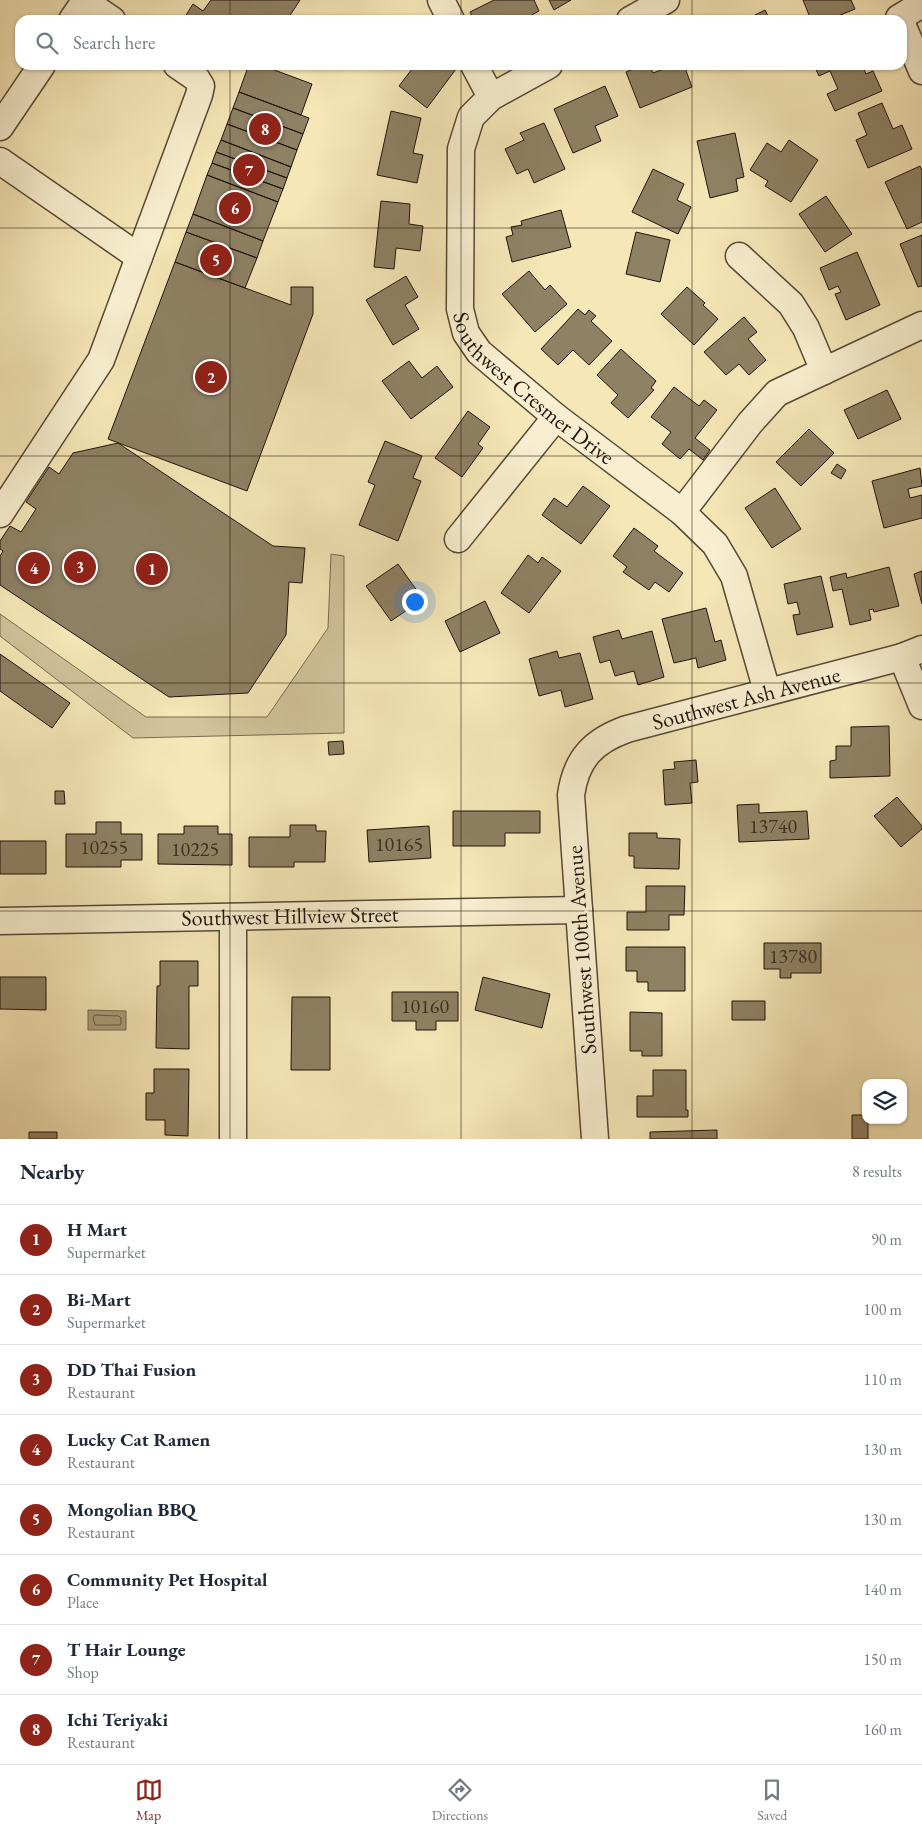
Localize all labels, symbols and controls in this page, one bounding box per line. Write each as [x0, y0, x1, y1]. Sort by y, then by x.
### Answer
search box [15, 15, 907, 70]
icon: search [33, 29, 61, 57]
text: Search here [73, 30, 155, 55]
pin: 8 [249, 110, 281, 148]
pin: 7 [233, 151, 265, 189]
pin: 6 [219, 189, 251, 227]
pin: 5 [200, 241, 232, 279]
street label: Southwest Cresmer Drive [446, 309, 621, 471]
pin: 2 [195, 358, 227, 396]
pin: 3 [64, 548, 96, 586]
pin: 4 [18, 549, 50, 587]
pin: 1 [136, 550, 168, 588]
your location [402, 589, 428, 615]
street label: Southwest Ash Avenue [649, 660, 844, 737]
house number: 13740 [749, 813, 797, 839]
house number: 10165 [375, 831, 423, 857]
house number: 10255 [80, 834, 128, 860]
house number: 10225 [171, 836, 219, 862]
street label: Southwest 100th Avenue [560, 844, 603, 1055]
street label: Southwest Hillview Street [181, 899, 399, 933]
house number: 13780 [769, 943, 817, 969]
house number: 10160 [401, 993, 449, 1019]
map controls [862, 1079, 907, 1124]
button: layers [862, 1079, 907, 1124]
text: Nearby [20, 1158, 84, 1185]
text: 8 results [852, 1161, 902, 1182]
text: H Mart [67, 1217, 127, 1242]
text: 1 [32, 1229, 40, 1250]
text: 90 m [871, 1229, 902, 1250]
text: Supermarket [67, 1242, 146, 1263]
text: Bi-Mart [67, 1287, 131, 1312]
text: 2 [32, 1299, 40, 1320]
text: 100 m [863, 1299, 902, 1320]
text: Supermarket [67, 1312, 146, 1333]
text: DD Thai Fusion [67, 1357, 196, 1382]
text: 3 [32, 1369, 40, 1390]
text: 110 m [863, 1369, 902, 1390]
text: Restaurant [67, 1382, 135, 1403]
text: Lucky Cat Ramen [67, 1427, 210, 1452]
text: 4 [32, 1439, 40, 1460]
text: 130 m [863, 1439, 902, 1460]
text: Restaurant [67, 1452, 135, 1473]
text: Mongolian BBQ [67, 1497, 196, 1522]
text: 5 [32, 1509, 40, 1530]
text: 130 m [863, 1509, 902, 1530]
text: Restaurant [67, 1522, 135, 1543]
text: Community Pet Hospital [67, 1567, 267, 1592]
text: 6 [32, 1579, 40, 1600]
text: 140 m [863, 1579, 902, 1600]
text: Place [67, 1592, 99, 1613]
text: T Hair Lounge [67, 1637, 186, 1662]
text: 7 [32, 1649, 40, 1670]
text: 150 m [863, 1649, 902, 1670]
text: Shop [67, 1662, 99, 1683]
text: Ichi Teriyaki [67, 1707, 168, 1732]
text: 8 [32, 1719, 40, 1740]
text: 160 m [863, 1719, 902, 1740]
text: Restaurant [67, 1732, 135, 1753]
tab: Map [135, 1776, 163, 1824]
tab: Directions [432, 1776, 488, 1824]
tab: Saved [757, 1776, 787, 1824]

